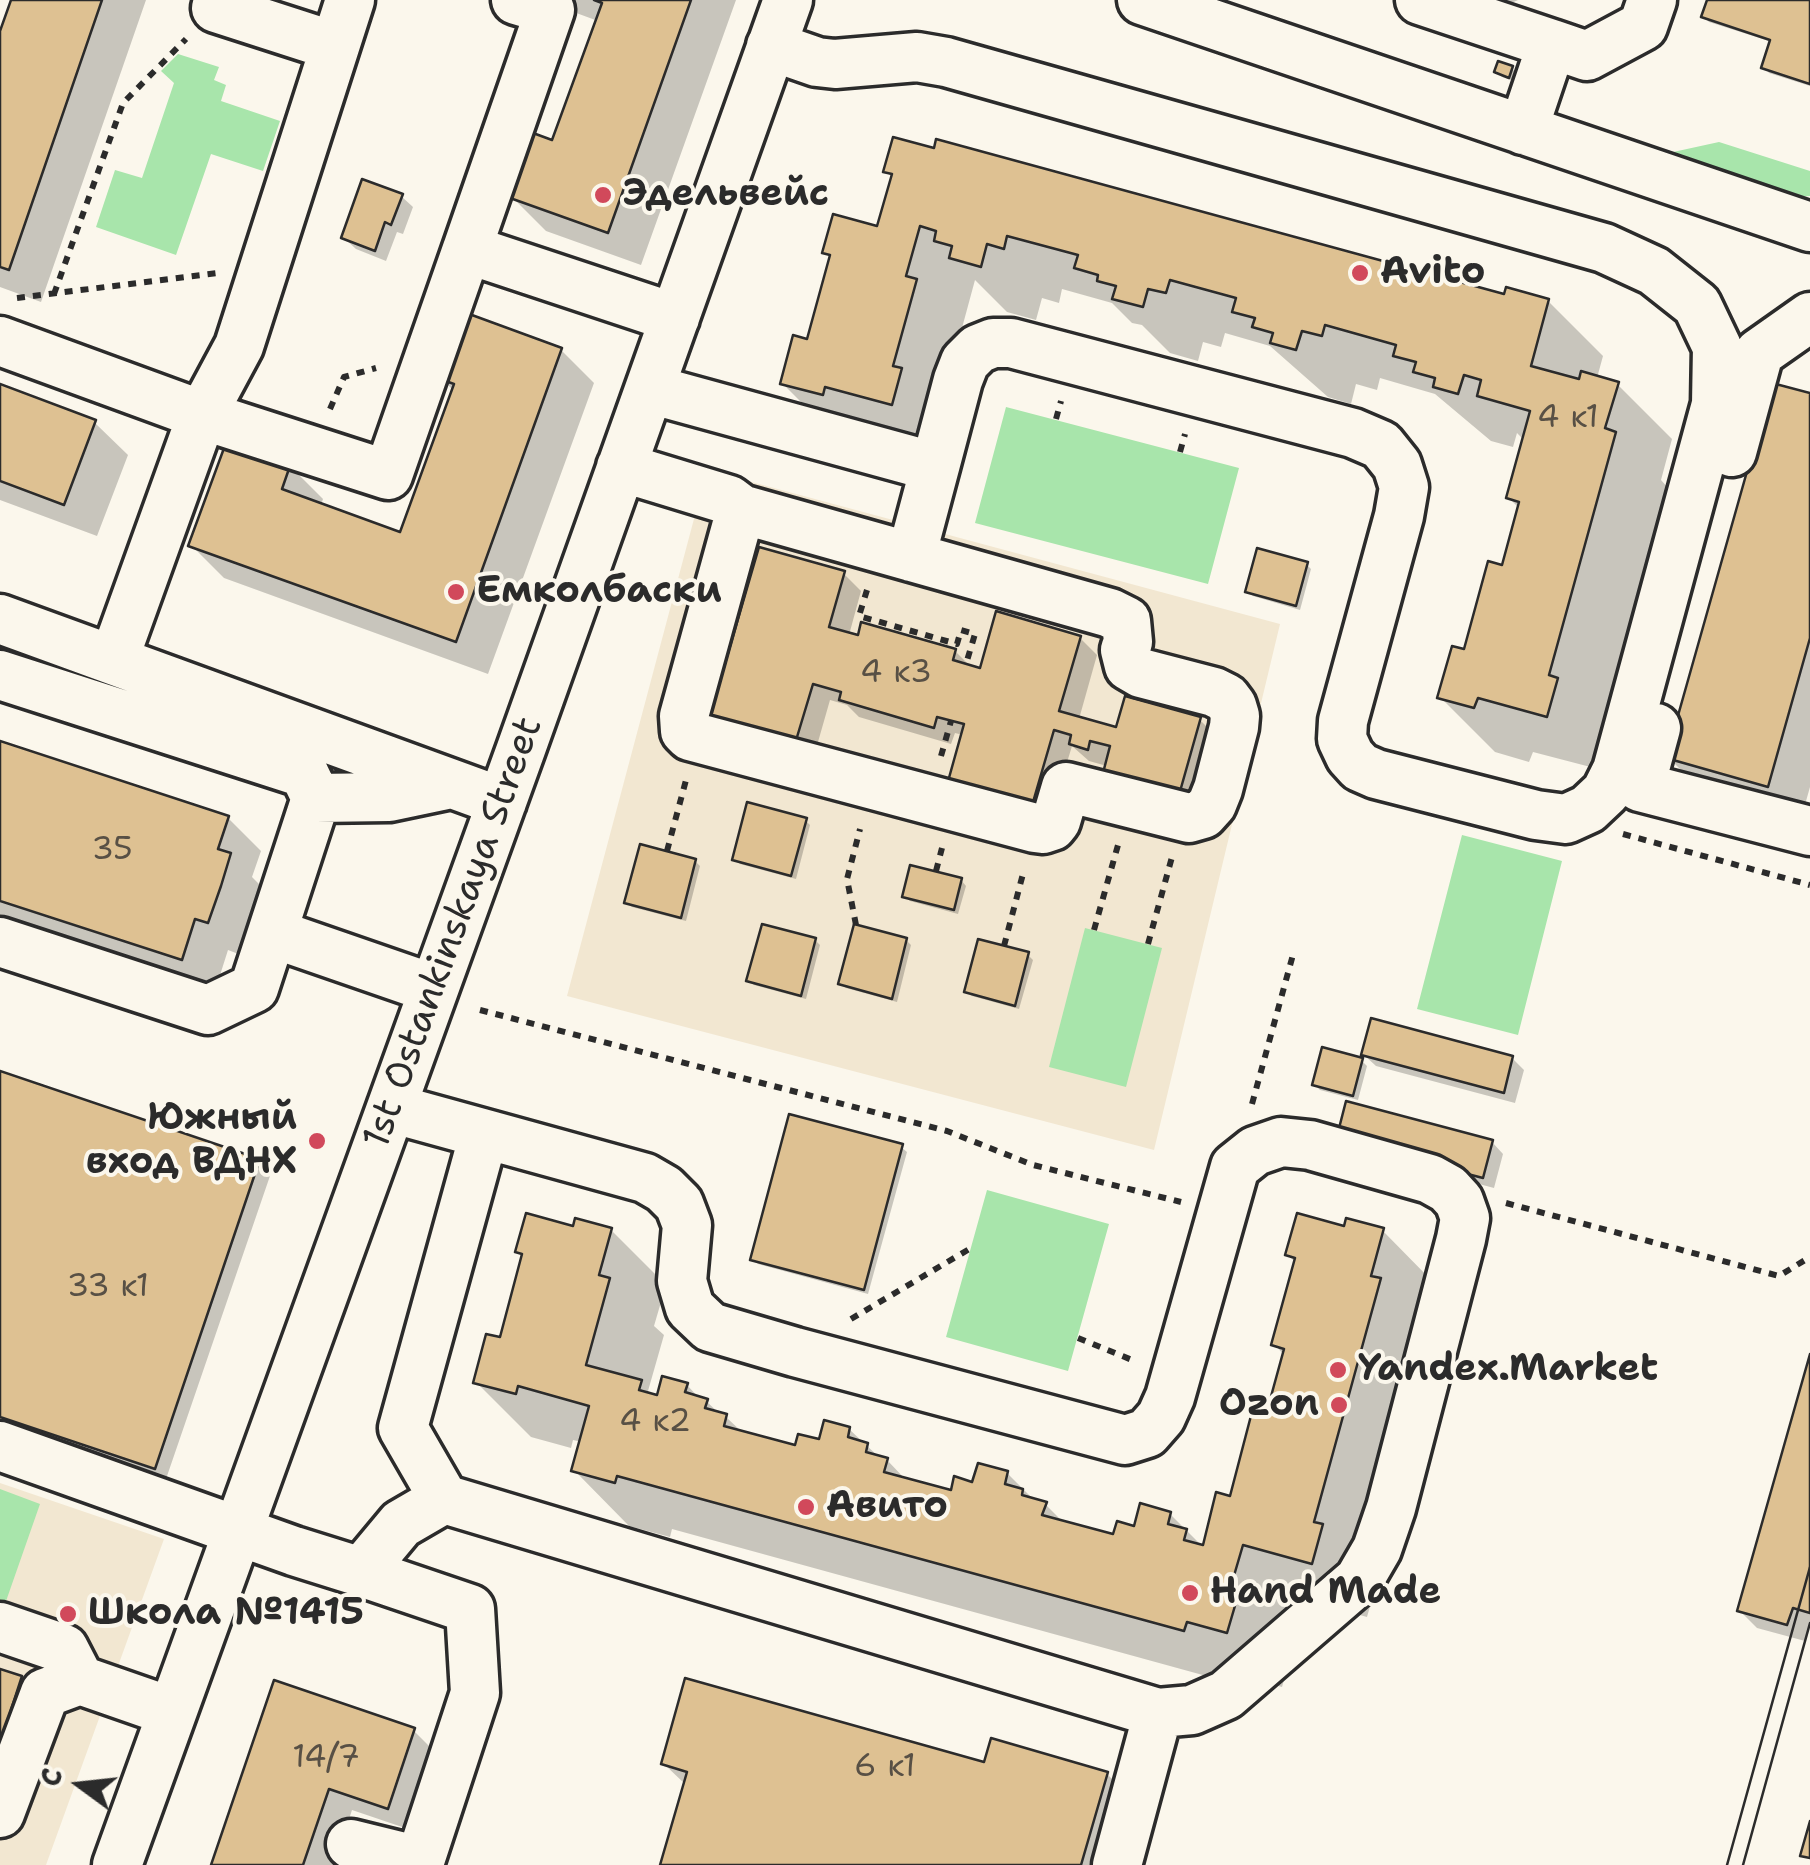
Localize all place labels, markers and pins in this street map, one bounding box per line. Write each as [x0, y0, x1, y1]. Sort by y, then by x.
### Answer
place label: Эдельвейс [623, 172, 829, 218]
marker: Эдельвейс [592, 184, 614, 206]
place label: Avito [1380, 250, 1485, 296]
marker: Avito [1349, 262, 1371, 284]
place label: Емколбаски [476, 569, 722, 615]
marker: Емколбаски [445, 581, 467, 603]
place label: Южный вход ВДНХ [86, 1096, 297, 1186]
marker: Южный вход ВДНХ [306, 1130, 328, 1152]
place label: Yandex.Market [1358, 1347, 1658, 1393]
marker: Yandex.Market [1327, 1359, 1349, 1381]
place label: Ozon [1219, 1382, 1319, 1428]
marker: Ozon [1328, 1394, 1350, 1416]
place label: Авито [826, 1484, 948, 1530]
marker: Авито [795, 1496, 817, 1518]
place label: Hand Made [1210, 1570, 1441, 1616]
marker: Hand Made [1179, 1582, 1201, 1604]
place label: Школа №1415 [88, 1591, 364, 1637]
marker: Школа №1415 [57, 1603, 79, 1625]

